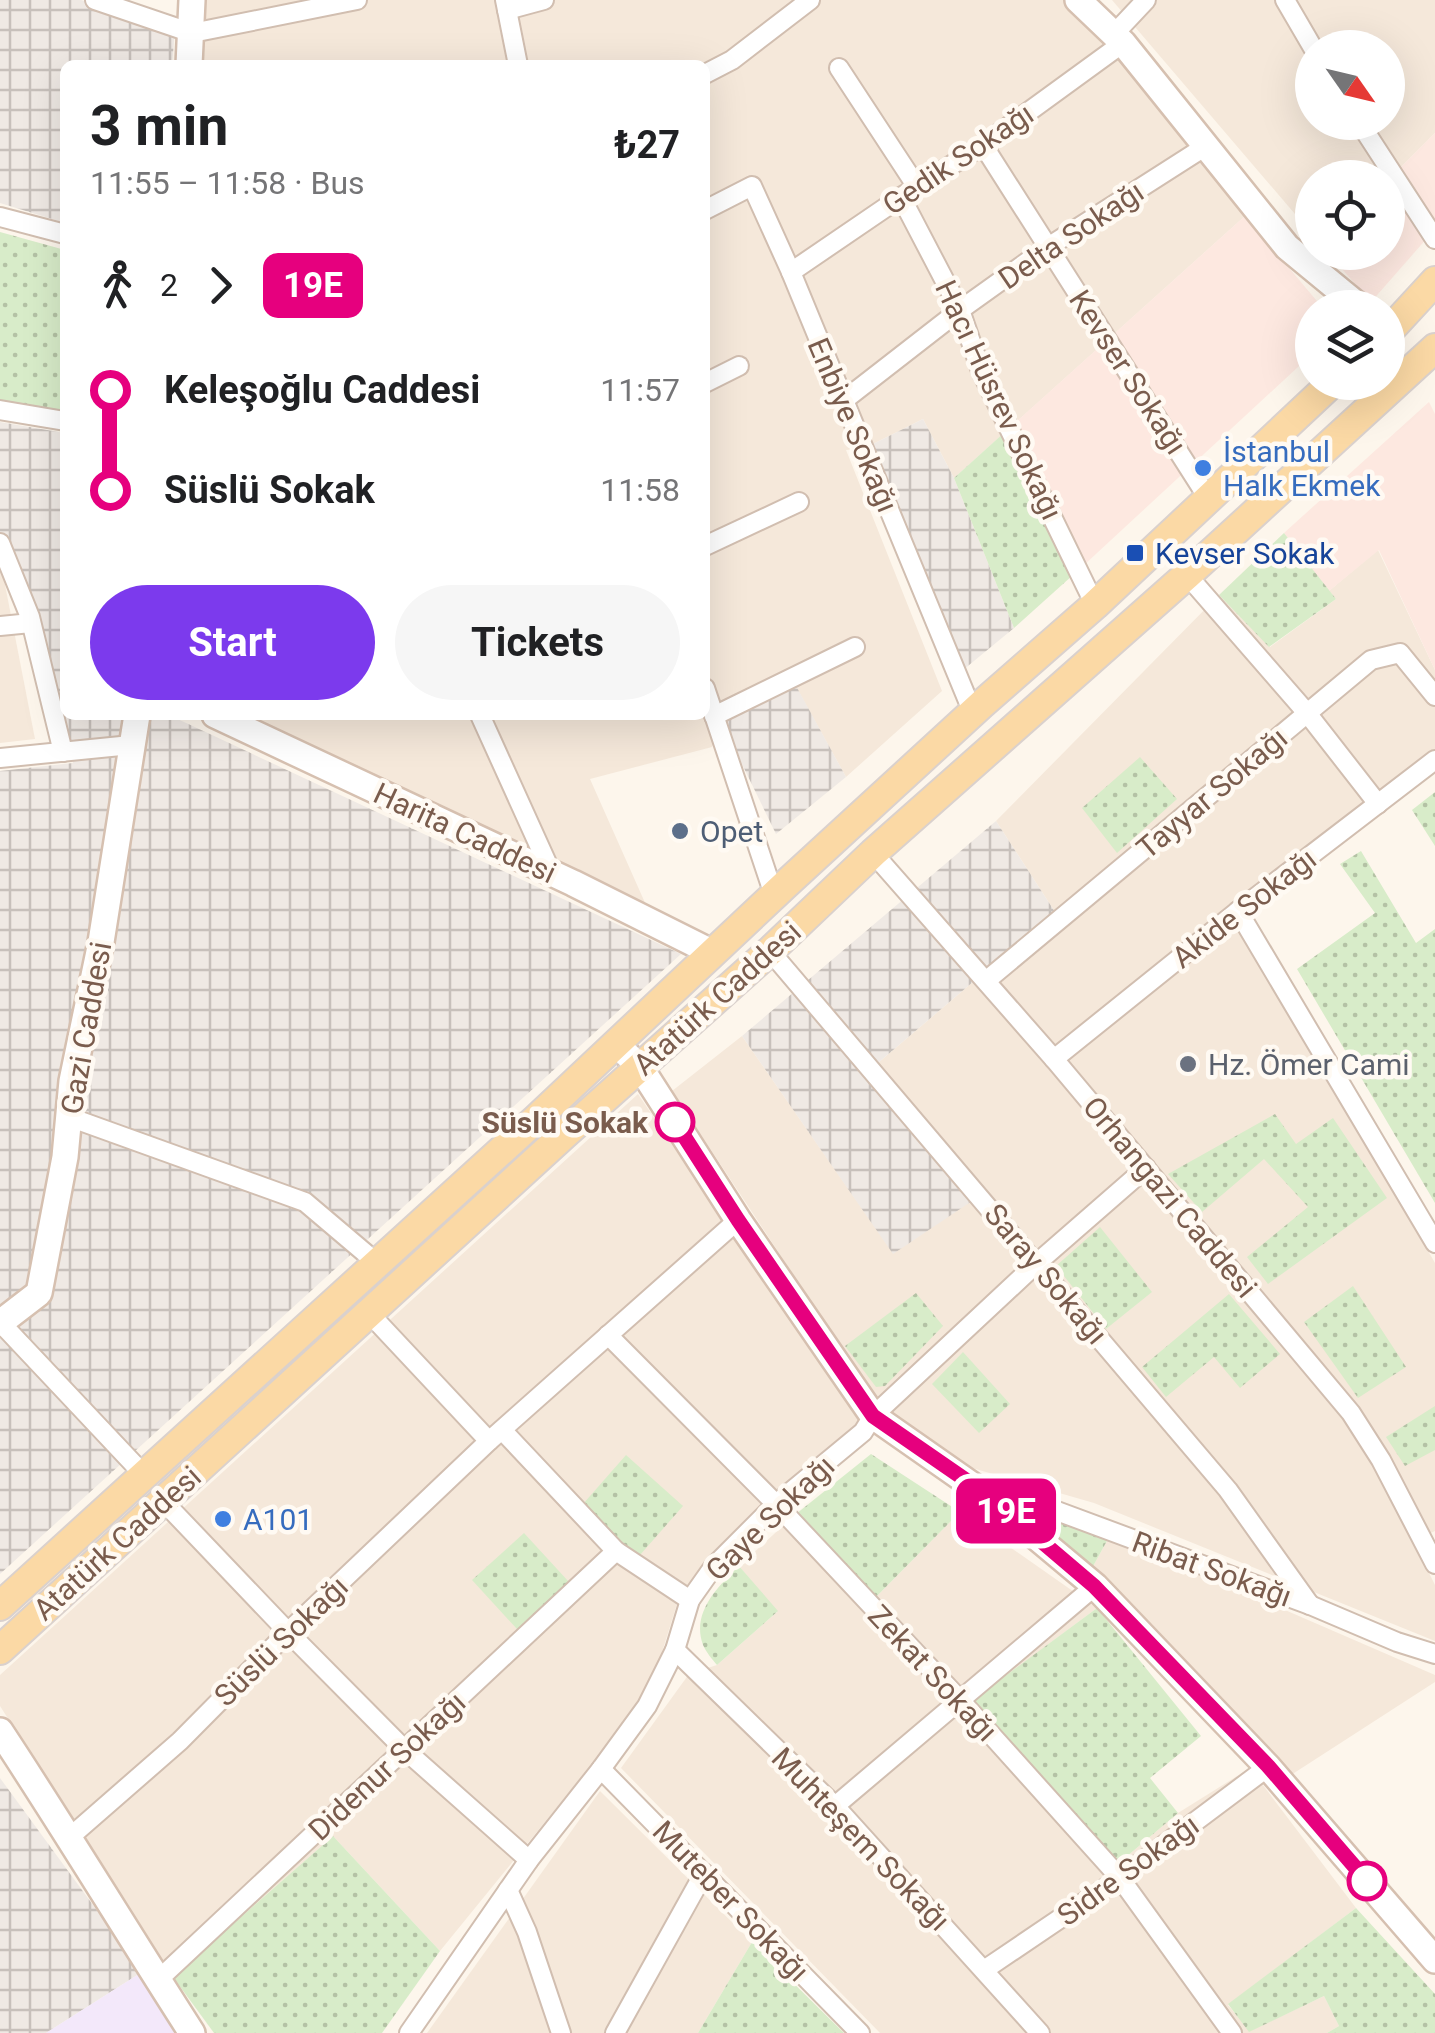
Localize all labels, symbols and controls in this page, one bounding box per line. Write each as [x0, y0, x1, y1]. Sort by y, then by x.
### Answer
north arrow [1295, 30, 1405, 140]
map controls [1295, 30, 1405, 400]
text: 3 min [90, 94, 228, 158]
street label: Gedik Sokağı [876, 96, 1040, 222]
text: ₺27 [614, 123, 680, 167]
button: locate [1295, 160, 1405, 270]
text: 11:55 – 11:58 · Bus [90, 164, 365, 202]
street label: Delta Sokağı [992, 174, 1150, 296]
icon: walk [90, 258, 145, 313]
icon: forward [193, 258, 248, 313]
text: 19E [283, 265, 343, 306]
text: 2 [160, 266, 178, 304]
street label: Hacı Hüsrev Sokağı [928, 275, 1070, 525]
street label: Kevser Sokağı [1062, 283, 1194, 461]
button: layers [1295, 290, 1405, 400]
street label: Enbiye Sokağı [801, 333, 905, 517]
text: Keleşoğlu Caddesi [164, 368, 480, 412]
text: 11:57 [600, 371, 680, 409]
place label: İstanbul Halk Ekmek [1223, 434, 1381, 503]
marker: İstanbul Halk Ekmek [1192, 457, 1214, 479]
text: Süslü Sokak [164, 468, 375, 512]
text: 11:58 [600, 471, 680, 509]
place label: Kevser Sokak [1155, 536, 1335, 571]
marker: Kevser Sokak [1124, 542, 1146, 564]
button: Start [90, 585, 375, 700]
button: Tickets [395, 585, 680, 700]
street label: Tayyar Sokağı [1130, 720, 1294, 866]
street label: Harita Caddesi [368, 775, 562, 891]
place label: Opet [700, 814, 763, 849]
marker: Opet [669, 820, 691, 842]
street label: Akide Sokağı [1165, 841, 1323, 975]
street label: Atatürk Caddesi [626, 914, 808, 1082]
street label: Gazi Caddesi [54, 939, 118, 1117]
place label: Hz. Ömer Cami [1208, 1047, 1410, 1082]
marker: Hz. Ömer Cami [1177, 1053, 1199, 1075]
street label: Orhangazi Caddesi [1076, 1089, 1264, 1305]
marker: Süslü Sokak [656, 1103, 694, 1141]
place label: Süslü Sokak [482, 1105, 649, 1140]
street label: Saray Sokağı [977, 1197, 1115, 1351]
street label: Gaye Sokağı [699, 1448, 841, 1588]
street label: Atatürk Caddesi [26, 1459, 208, 1627]
line badge: 19E [948, 1478, 1064, 1544]
text: 19E [976, 1491, 1036, 1532]
place label: A101 [243, 1502, 313, 1537]
marker: A101 [212, 1508, 234, 1530]
street label: Ribat Sokağı [1128, 1524, 1296, 1614]
street label: Süslü Sokağı [207, 1569, 355, 1713]
street label: Zekat Sokağı [861, 1598, 1005, 1748]
street label: Didenur Sokağı [301, 1685, 473, 1847]
street label: Muhteşem Sokağı [765, 1740, 957, 1938]
street label: Sidre Sokağı [1051, 1807, 1205, 1933]
street label: Muteber Sokağı [646, 1813, 816, 1989]
unlabelled marker [1348, 1862, 1386, 1900]

